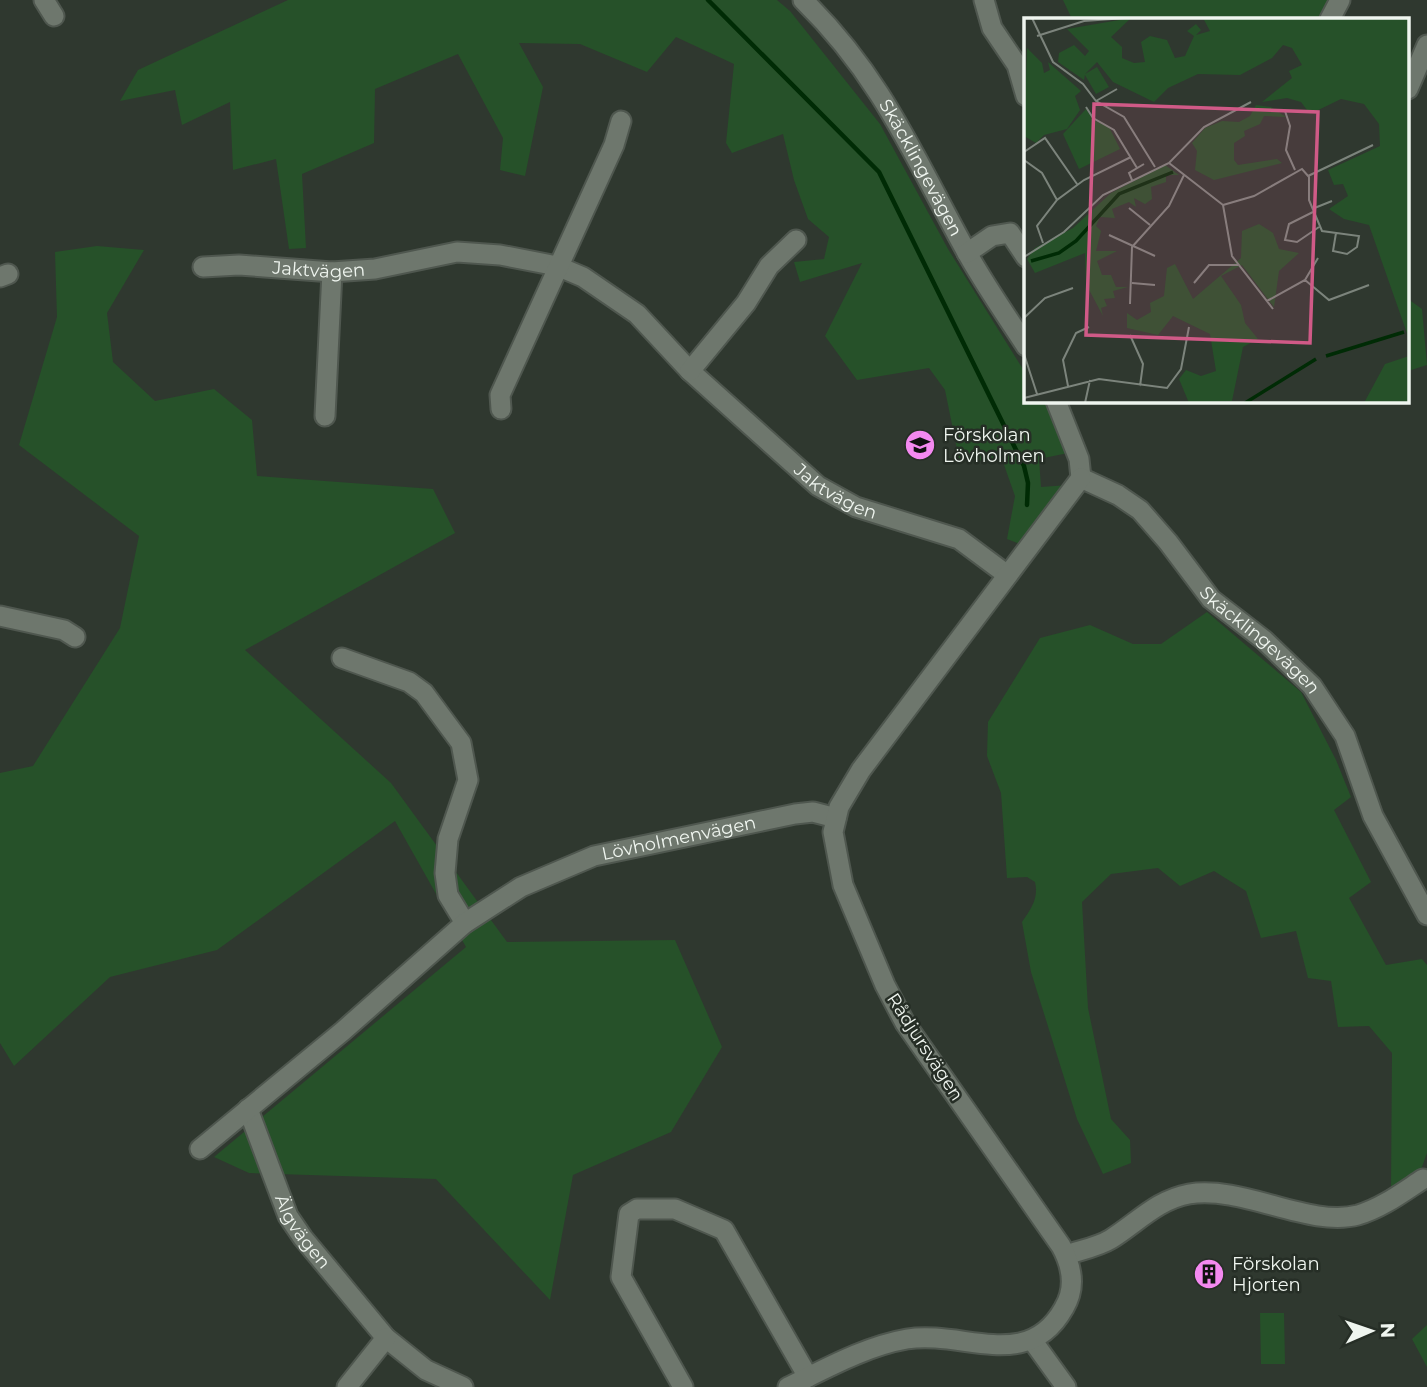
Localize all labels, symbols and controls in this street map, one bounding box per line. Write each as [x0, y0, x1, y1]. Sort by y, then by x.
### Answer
inset map [1024, 18, 1410, 402]
street label: Skäcklingevägen [874, 95, 967, 240]
street label: Jaktvägen [271, 256, 366, 283]
place label: Förskolan Lövholmen [943, 424, 1045, 467]
school or university icon: Förskolan Lövholmen [903, 428, 937, 462]
street label: Jaktvägen [789, 458, 879, 524]
street label: Skäcklingevägen [1194, 582, 1325, 698]
street label: Lövholmenvägen [600, 811, 758, 865]
street label: Rådjursvägen [882, 989, 968, 1105]
street label: Älgvägen [270, 1192, 335, 1273]
place label: Förskolan Hjorten [1232, 1253, 1320, 1296]
building icon: Förskolan Hjorten [1192, 1257, 1226, 1291]
north arrow [1336, 1296, 1406, 1366]
text: N [1376, 1322, 1399, 1339]

